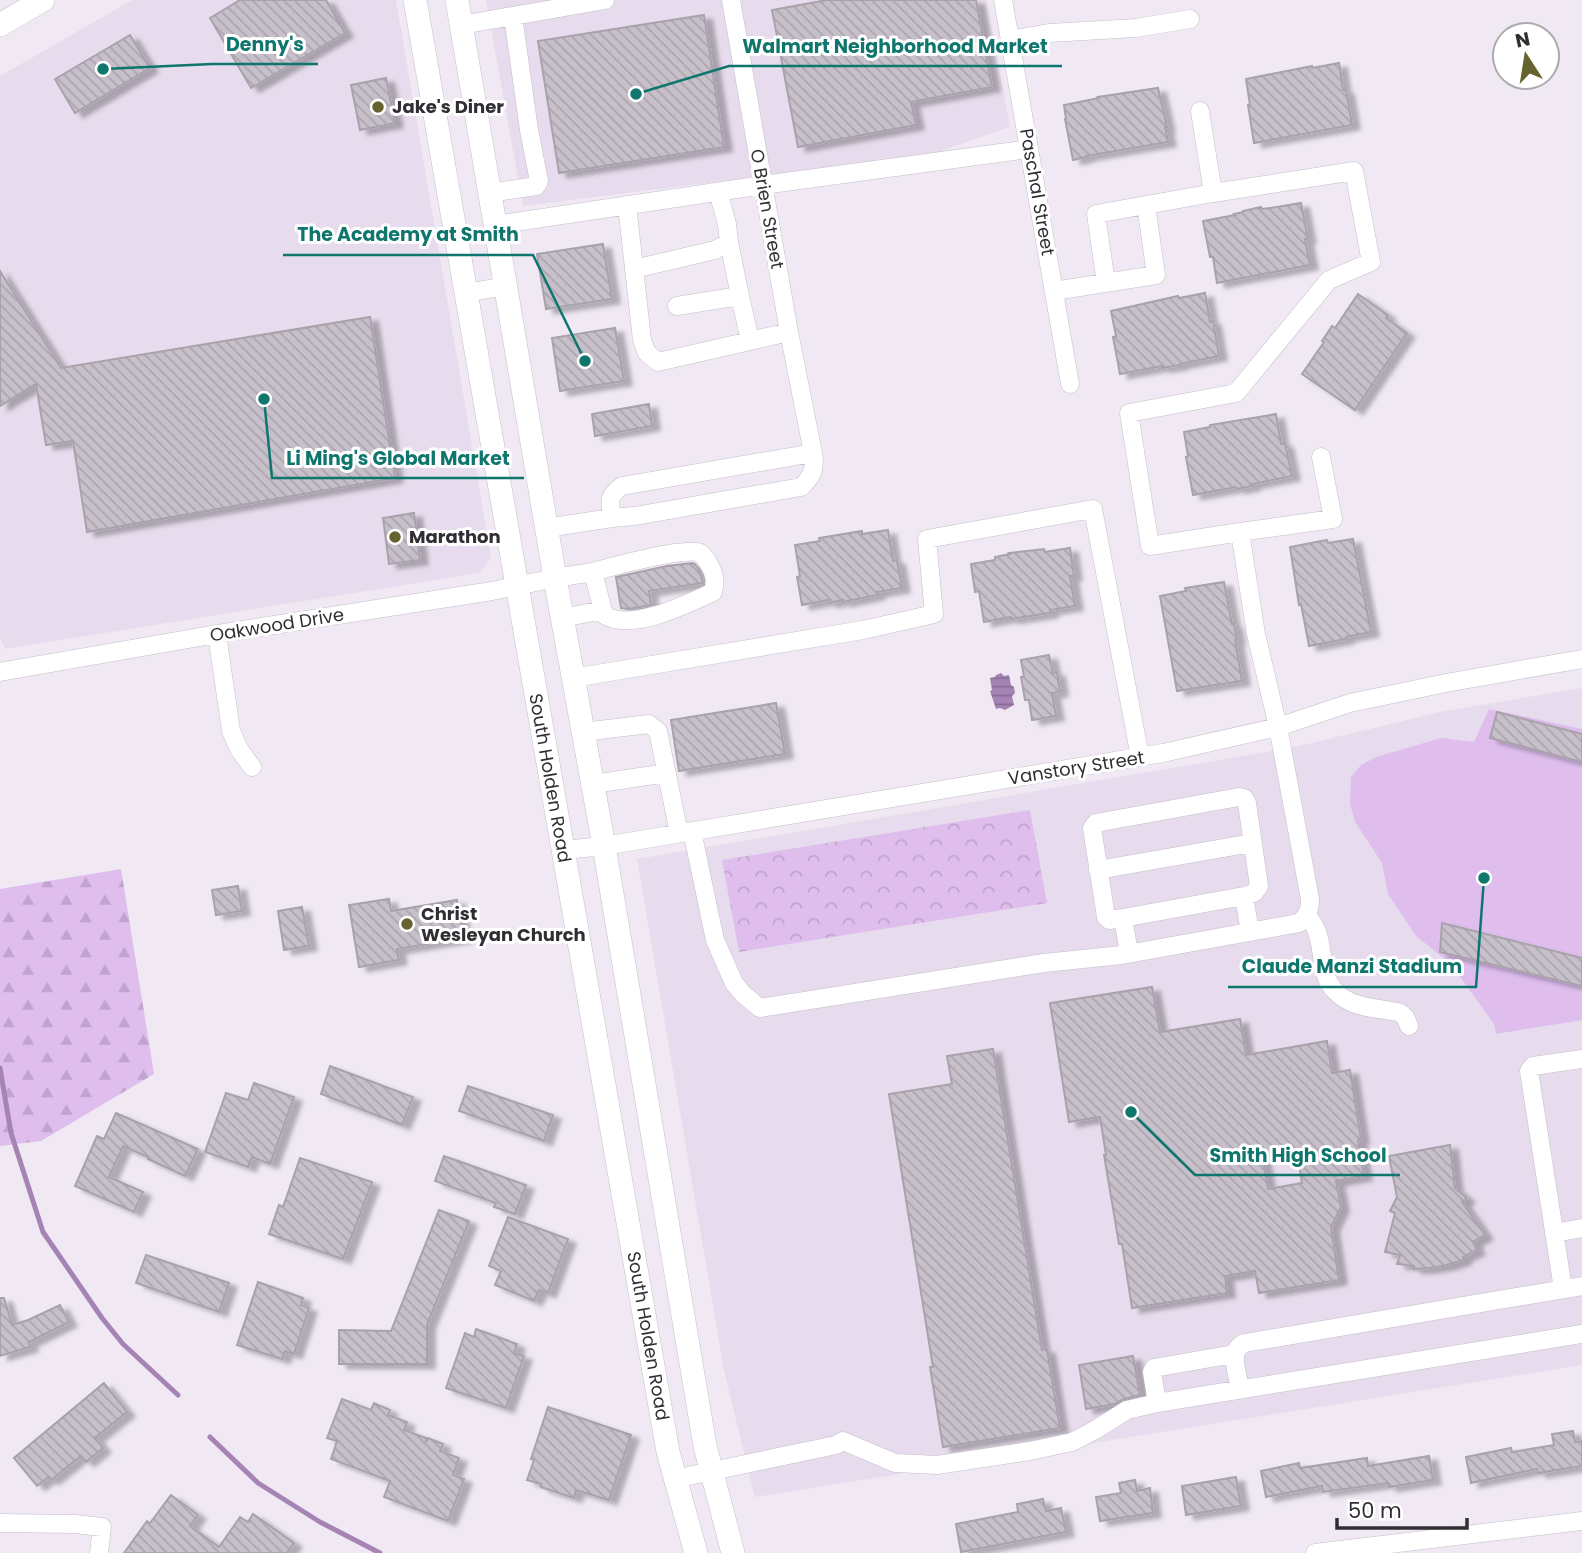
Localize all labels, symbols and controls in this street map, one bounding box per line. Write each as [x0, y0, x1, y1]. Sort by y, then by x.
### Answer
north arrow [1491, 21, 1561, 91]
callout: Denny's [212, 24, 318, 64]
text: N [1513, 25, 1532, 55]
callout: Walmart Neighborhood Market [729, 26, 1062, 66]
text: Denny's [226, 31, 304, 58]
text: Walmart Neighborhood Market [742, 33, 1048, 60]
place label: Jake's Diner [392, 94, 504, 119]
marker: Jake's Diner [370, 99, 386, 115]
street label: Paschal Street [1014, 126, 1061, 257]
street label: O Brien Street [745, 147, 790, 271]
callout: The Academy at Smith [283, 215, 533, 255]
text: The Academy at Smith [297, 221, 519, 248]
callout: Li Ming's Global Market [272, 438, 524, 478]
text: Li Ming's Global Market [286, 445, 510, 472]
place label: Marathon [409, 524, 501, 549]
marker: Marathon [387, 529, 403, 545]
street label: Oakwood Drive [208, 602, 346, 647]
street label: South Holden Road [523, 691, 578, 864]
street label: Vanstory Street [1006, 744, 1146, 791]
place label: Christ Wesleyan Church [421, 901, 586, 947]
marker: Christ Wesleyan Church [399, 916, 415, 932]
callout: Claude Manzi Stadium [1228, 947, 1476, 987]
text: Claude Manzi Stadium [1242, 953, 1462, 980]
callout: Smith High School [1195, 1135, 1400, 1175]
text: Smith High School [1210, 1142, 1387, 1169]
street label: South Holden Road [621, 1249, 676, 1422]
scale bar [1337, 1486, 1466, 1530]
text: 50 m [1348, 1496, 1402, 1525]

